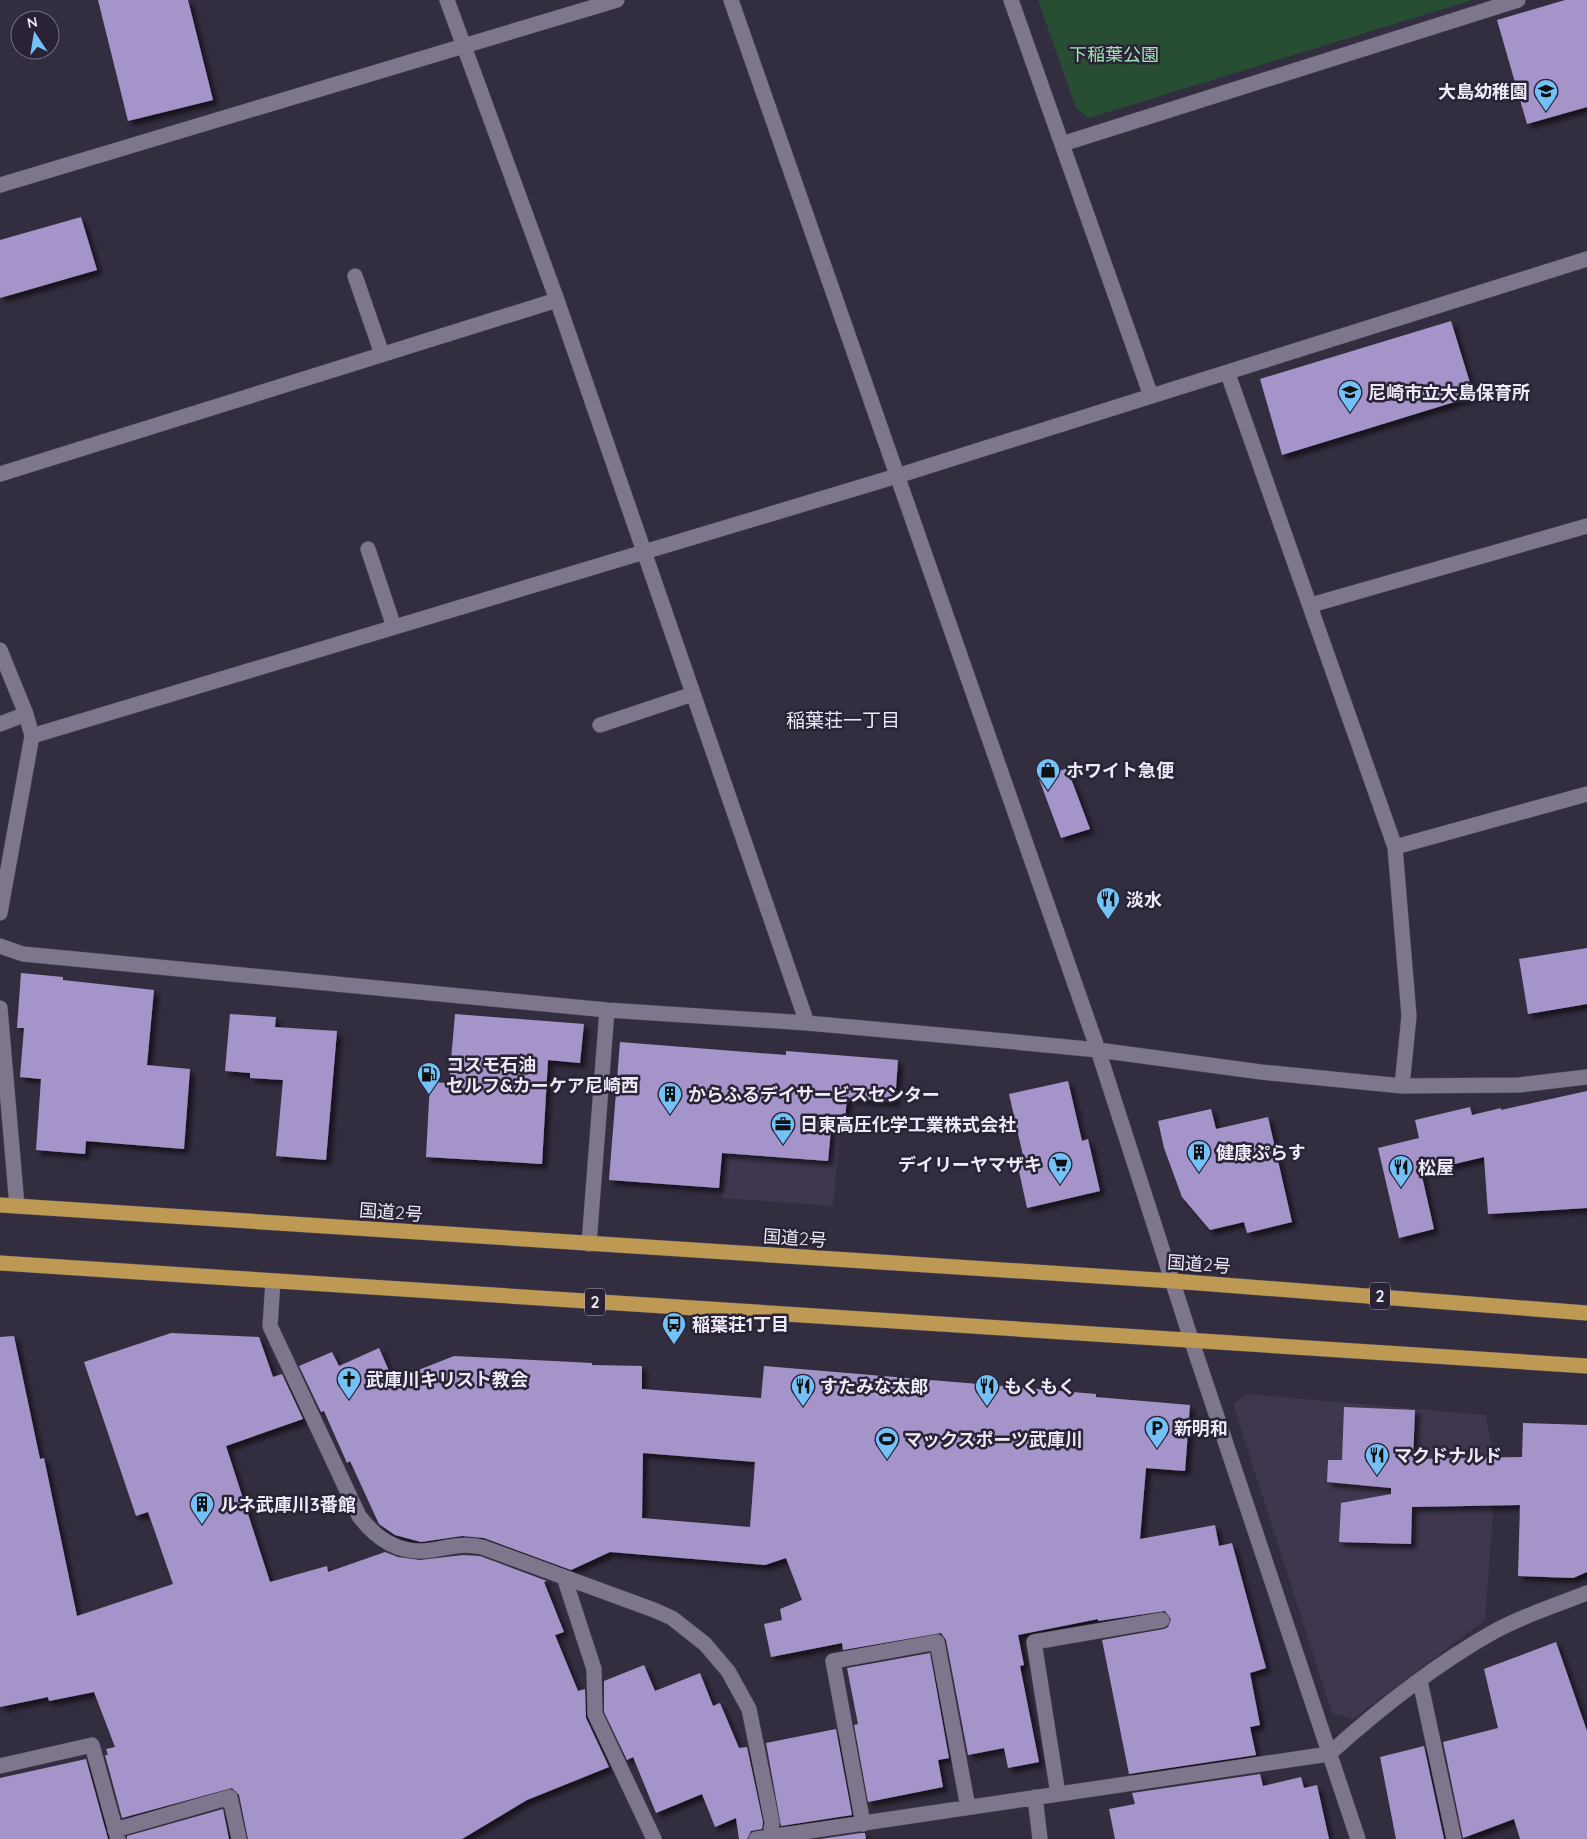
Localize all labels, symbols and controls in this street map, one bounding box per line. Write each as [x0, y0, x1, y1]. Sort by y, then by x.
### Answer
north arrow [10, 10, 60, 60]
text: N [25, 12, 39, 32]
park label: 下稲葉公園 [1069, 43, 1159, 66]
school or university icon: 大島幼稚園 [1533, 78, 1559, 112]
place label: 大島幼稚園 [1438, 80, 1528, 103]
school or university icon: 尼崎市立大島保育所 [1337, 379, 1363, 413]
place label: 尼崎市立大島保育所 [1368, 381, 1530, 404]
district label: 稲葉荘一丁目 [786, 708, 900, 732]
shop icon: ホワイト急便 [1035, 757, 1061, 791]
place label: ホワイト急便 [1066, 759, 1175, 782]
restaurant icon: 淡水 [1095, 886, 1121, 920]
place label: 淡水 [1126, 888, 1162, 911]
place label: コスモ石油 セルフ&カーケア尼崎西 [446, 1053, 639, 1097]
fuel station icon: コスモ石油 セルフ&カーケア尼崎西 [416, 1061, 442, 1095]
building icon: からふるデイサービスセンター [657, 1081, 683, 1115]
place label: からふるデイサービスセンター [688, 1083, 940, 1106]
office icon: 日東高圧化学工業株式会社 [770, 1111, 796, 1145]
place label: 日東高圧化学工業株式会社 [800, 1113, 1016, 1136]
building icon: 健康ぷらす [1186, 1139, 1212, 1173]
place label: 健康ぷらす [1216, 1141, 1306, 1164]
supermarket icon: デイリーヤマザキ [1047, 1151, 1073, 1185]
place label: デイリーヤマザキ [898, 1153, 1042, 1176]
restaurant icon: 松屋 [1388, 1154, 1414, 1188]
place label: 松屋 [1418, 1156, 1454, 1179]
street label: 国道2号 [358, 1198, 424, 1226]
street label: 国道2号 [762, 1224, 828, 1252]
street label: 国道2号 [1166, 1250, 1232, 1278]
road number: 2 [1370, 1282, 1390, 1310]
road number: 2 [585, 1288, 605, 1315]
bus stop icon: 稲葉荘1丁目 [661, 1311, 687, 1345]
place label: 稲葉荘1丁目 [692, 1313, 789, 1336]
church icon: 武庫川キリスト教会 [336, 1366, 362, 1400]
place label: 武庫川キリスト教会 [366, 1368, 528, 1391]
restaurant icon: すたみな太郎 [790, 1373, 816, 1407]
restaurant icon: もくもく [974, 1373, 1000, 1407]
place label: すたみな太郎 [820, 1375, 928, 1398]
place label: もくもく [1004, 1375, 1076, 1398]
parking icon: 新明和 [1144, 1415, 1170, 1449]
place label: 新明和 [1174, 1417, 1228, 1440]
sports icon: マックスポーツ武庫川 [874, 1426, 900, 1460]
place label: マックスポーツ武庫川 [904, 1428, 1083, 1451]
restaurant icon: マクドナルド [1364, 1442, 1390, 1476]
place label: マクドナルド [1394, 1444, 1502, 1467]
building icon: ルネ武庫川3番館 [189, 1491, 215, 1525]
place label: ルネ武庫川3番館 [220, 1493, 356, 1516]

